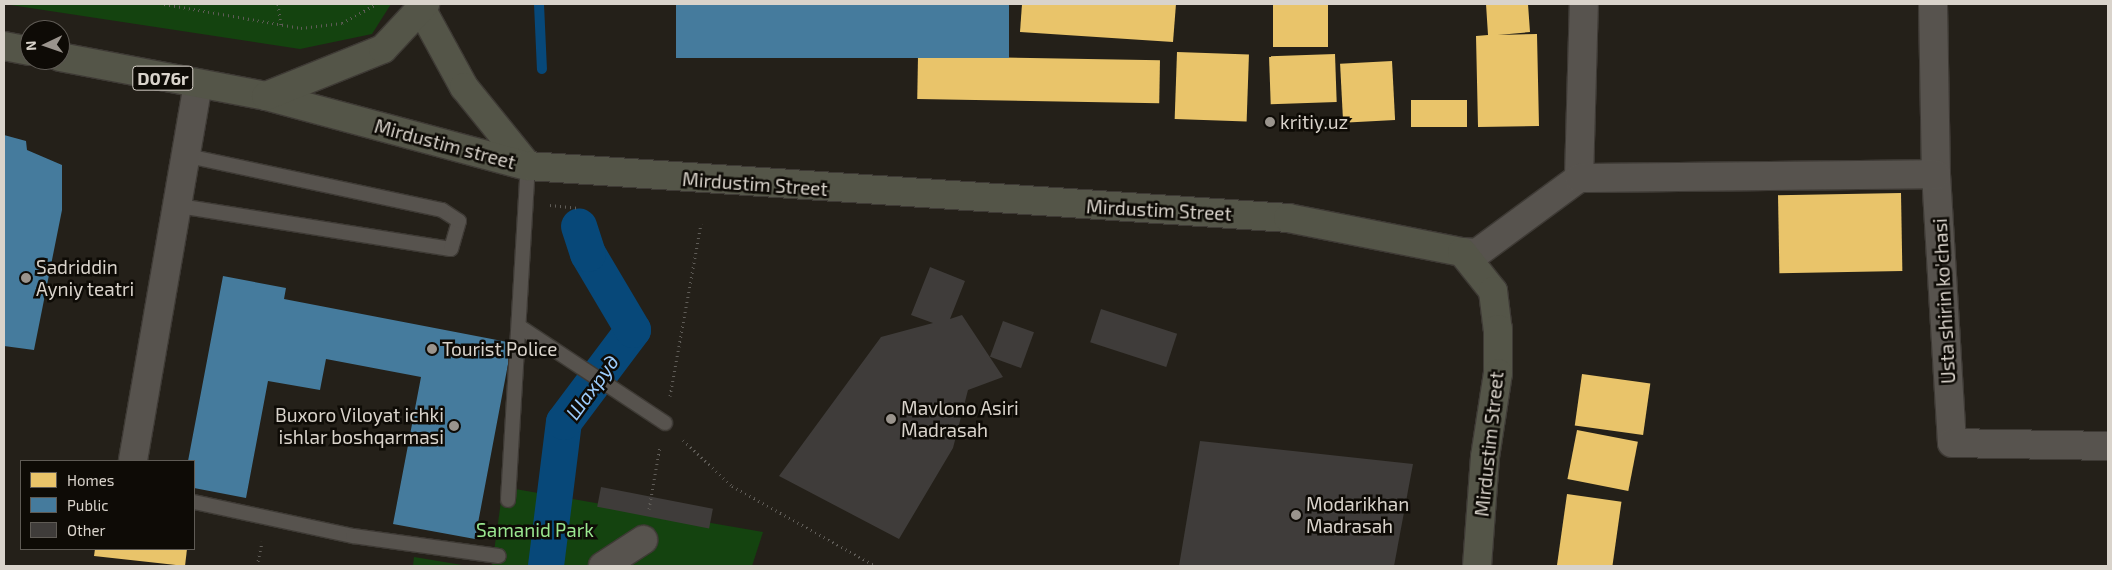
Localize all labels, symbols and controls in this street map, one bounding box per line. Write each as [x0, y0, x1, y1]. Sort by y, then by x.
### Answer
north arrow [20, 20, 70, 70]
text: N [22, 40, 39, 51]
road number: D076r [132, 62, 194, 94]
place label: kritiy.uz [1280, 111, 1348, 133]
street label: Mirdustim street [372, 114, 518, 174]
marker: kritiy.uz [1264, 116, 1276, 128]
street label: Mirdustim Street [681, 168, 829, 200]
street label: Mirdustim Street [1086, 195, 1232, 225]
street label: Usta shirin ko'chasi [1928, 218, 1960, 384]
place label: Sadriddin Ayniy teatri [36, 256, 135, 300]
marker: Sadriddin Ayniy teatri [20, 272, 32, 284]
place label: Tourist Police [442, 338, 558, 360]
marker: Tourist Police [426, 343, 438, 355]
water label: Шахруд [561, 350, 623, 424]
street label: Mirdustim Street [1470, 370, 1508, 518]
place label: Mavlono Asiri Madrasah [901, 397, 1019, 441]
place label: Buxoro Viloyat ichki ishlar boshqarmasi [274, 404, 444, 448]
marker: Mavlono Asiri Madrasah [885, 413, 897, 425]
marker: Buxoro Viloyat ichki ishlar boshqarmasi [448, 420, 460, 432]
legend [20, 460, 195, 550]
text: Homes [67, 471, 114, 489]
place label: Modarikhan Madrasah [1306, 493, 1409, 537]
text: Public [67, 496, 108, 514]
marker: Modarikhan Madrasah [1290, 509, 1302, 521]
park label: Samanid Park [476, 519, 594, 541]
text: Other [67, 521, 106, 539]

